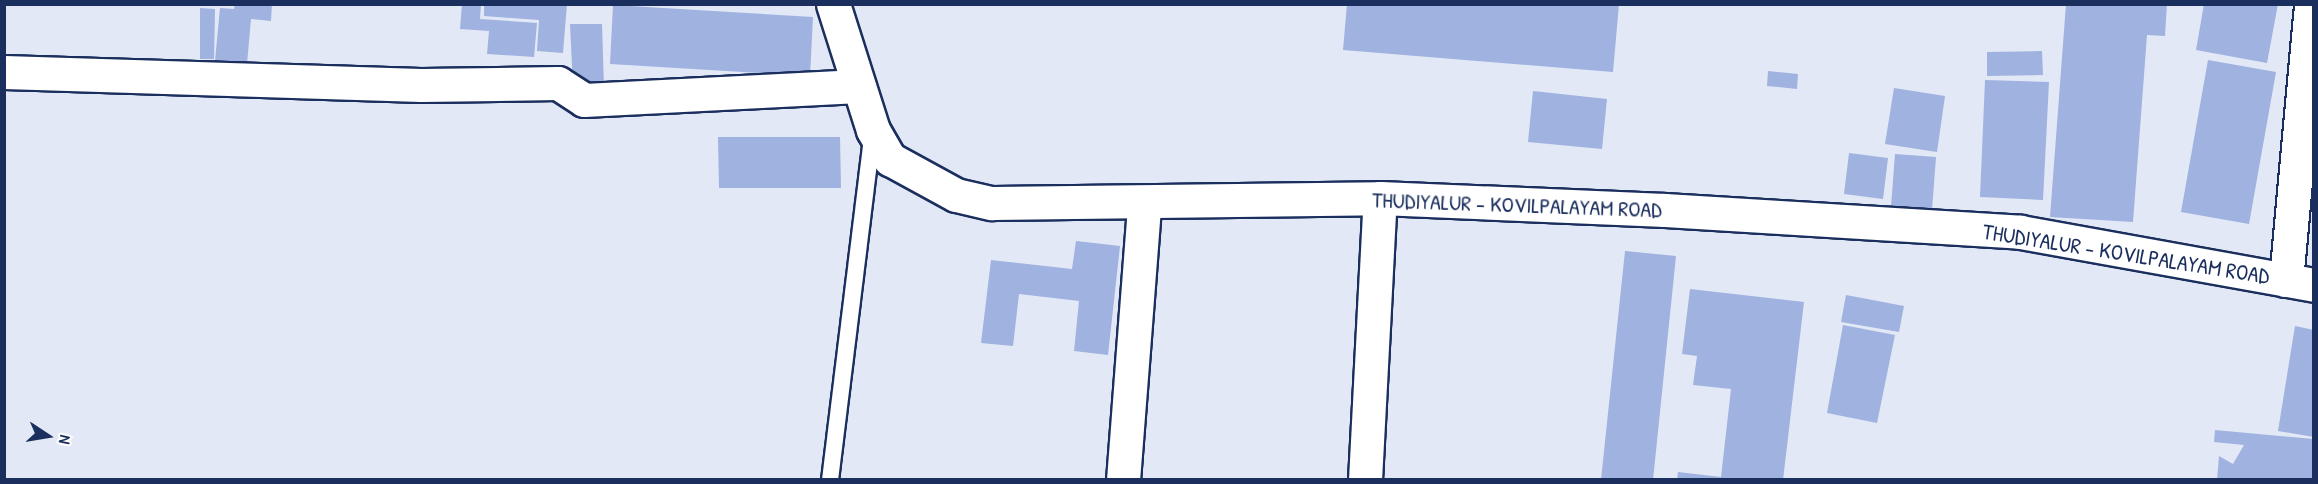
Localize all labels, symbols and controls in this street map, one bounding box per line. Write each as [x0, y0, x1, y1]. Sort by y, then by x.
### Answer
street label: THUDIYALUR - KOVILPALAYAM ROAD [1372, 187, 1662, 223]
street label: THUDIYALUR - KOVILPALAYAM ROAD [1981, 218, 2271, 290]
north arrow [18, 406, 78, 466]
text: N [54, 433, 77, 446]

